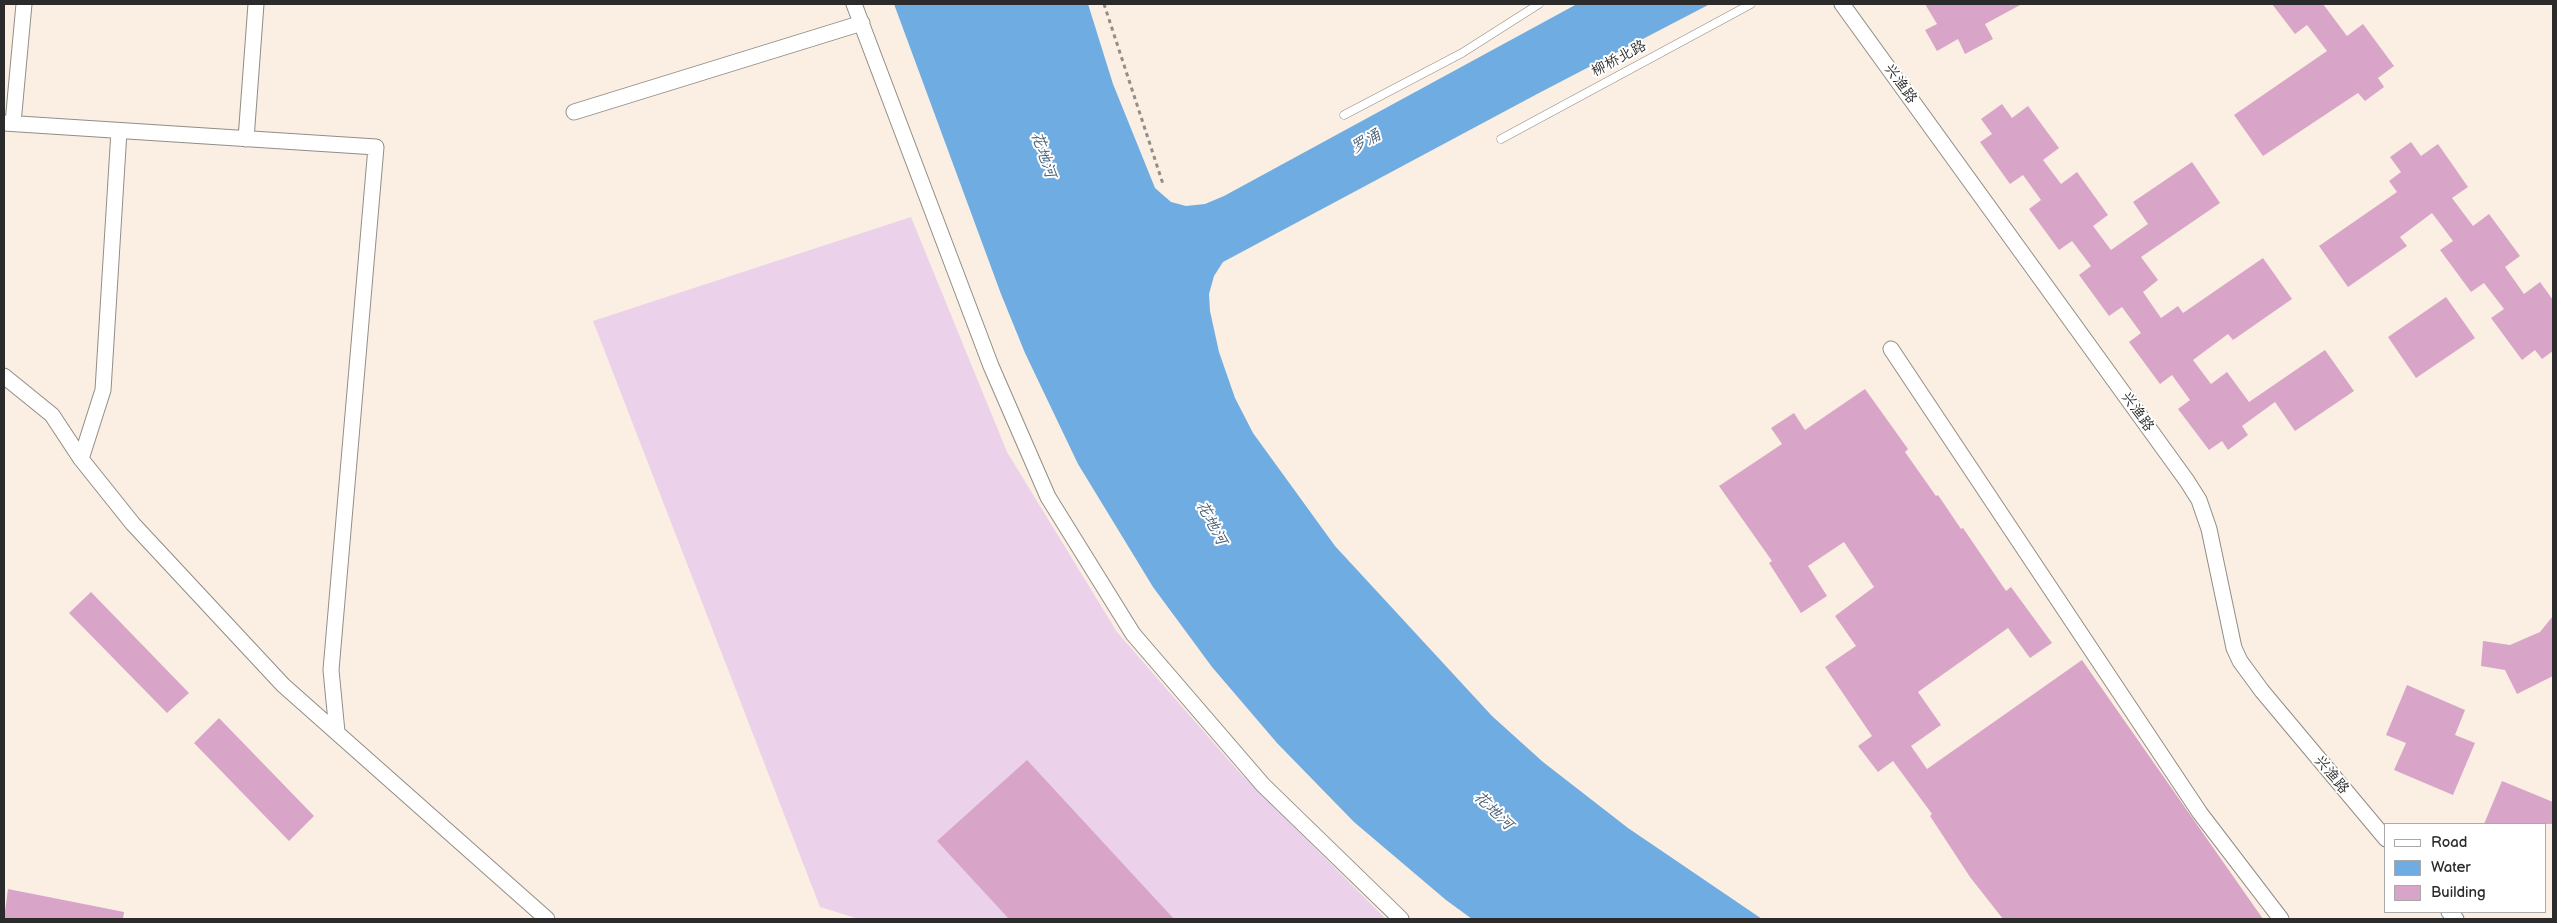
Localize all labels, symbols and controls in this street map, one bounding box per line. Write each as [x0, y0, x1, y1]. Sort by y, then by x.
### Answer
street label: 柳桥北路 [1588, 37, 1650, 81]
street label: 兴渔路 [1879, 61, 1921, 107]
water label: 罗涌 [1347, 126, 1385, 158]
water label: 花地河 [1026, 129, 1060, 181]
street label: 兴渔路 [2116, 389, 2158, 435]
water label: 花地河 [1191, 497, 1231, 549]
street label: 兴渔路 [2310, 752, 2352, 798]
water label: 花地河 [1469, 787, 1517, 835]
legend [2384, 823, 2547, 913]
text: Road [2431, 833, 2467, 852]
text: Water [2431, 858, 2471, 877]
text: Building [2431, 883, 2486, 902]

